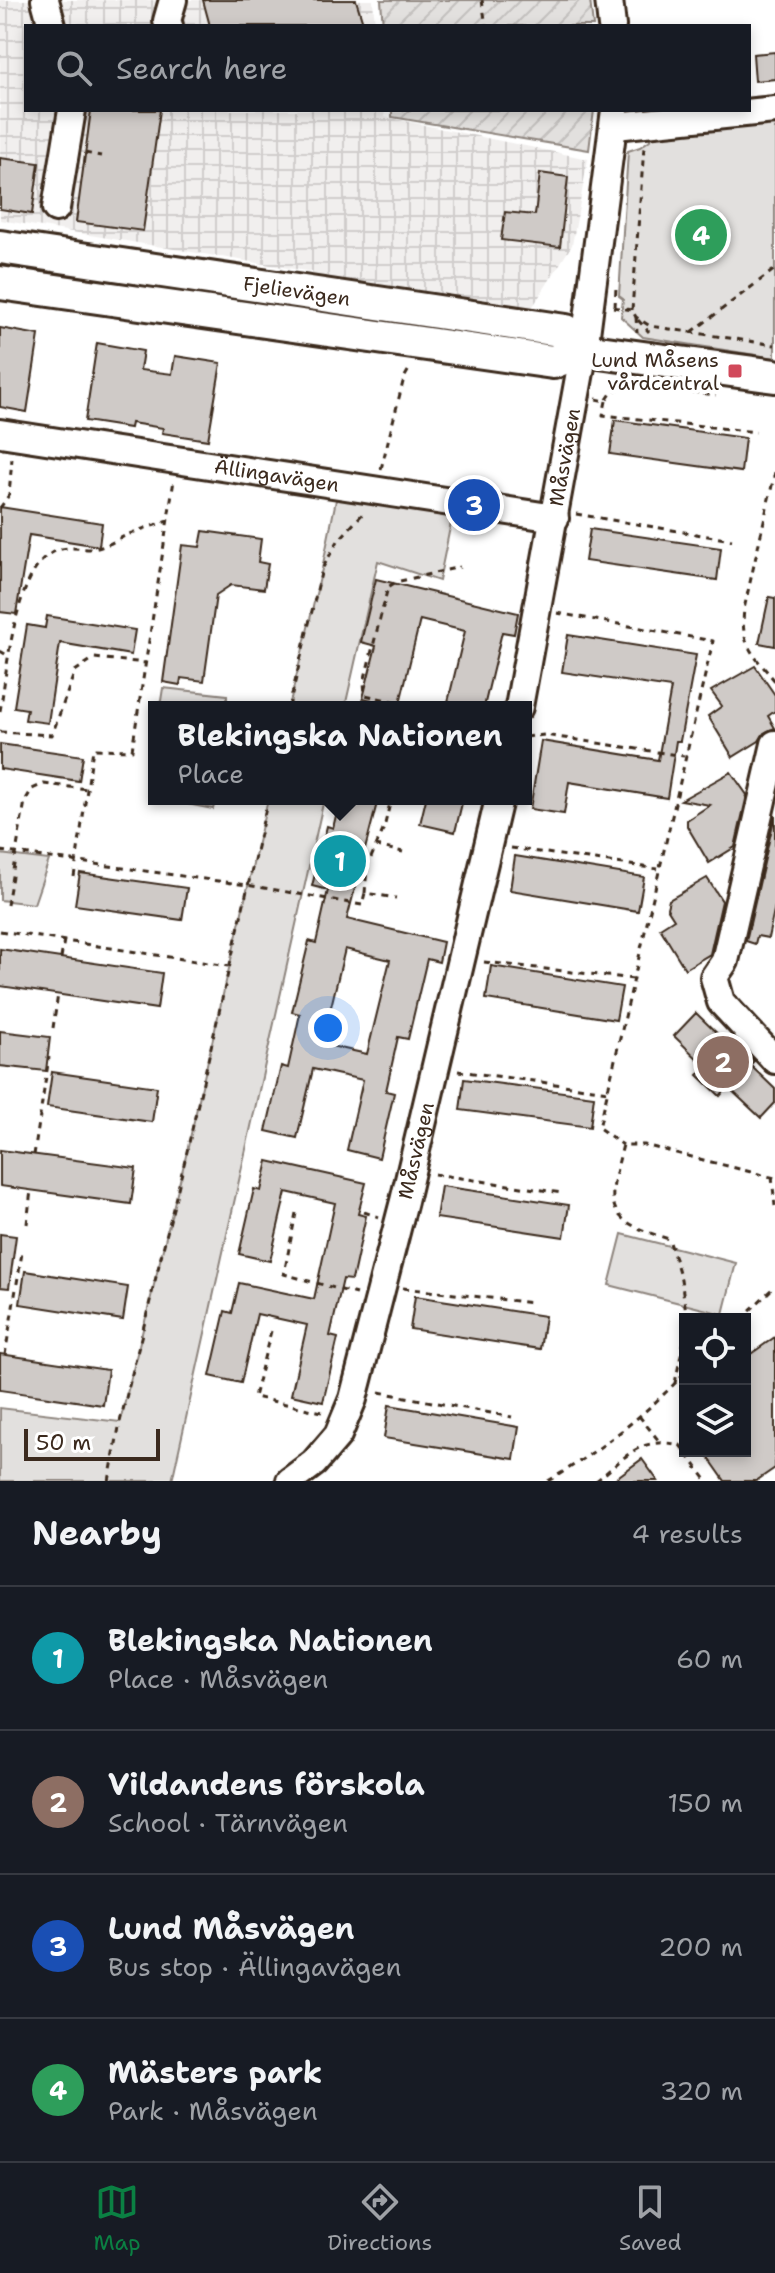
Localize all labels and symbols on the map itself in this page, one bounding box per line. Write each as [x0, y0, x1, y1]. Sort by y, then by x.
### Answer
pin: 4 [675, 205, 727, 265]
street label: Fjelievägen [241, 270, 352, 312]
place label: Lund Måsens vårdcentral [591, 347, 719, 396]
marker: Lund Måsens vårdcentral [726, 362, 744, 380]
street label: Måsvägen [543, 406, 586, 508]
street label: Ällingavägen [213, 453, 341, 498]
pin: 3 [448, 475, 500, 535]
pin: 1 [314, 831, 366, 891]
your location [308, 1008, 348, 1048]
pin: 2 [697, 1032, 749, 1092]
street label: Måsvägen [392, 1099, 440, 1202]
scale bar [24, 1425, 160, 1461]

